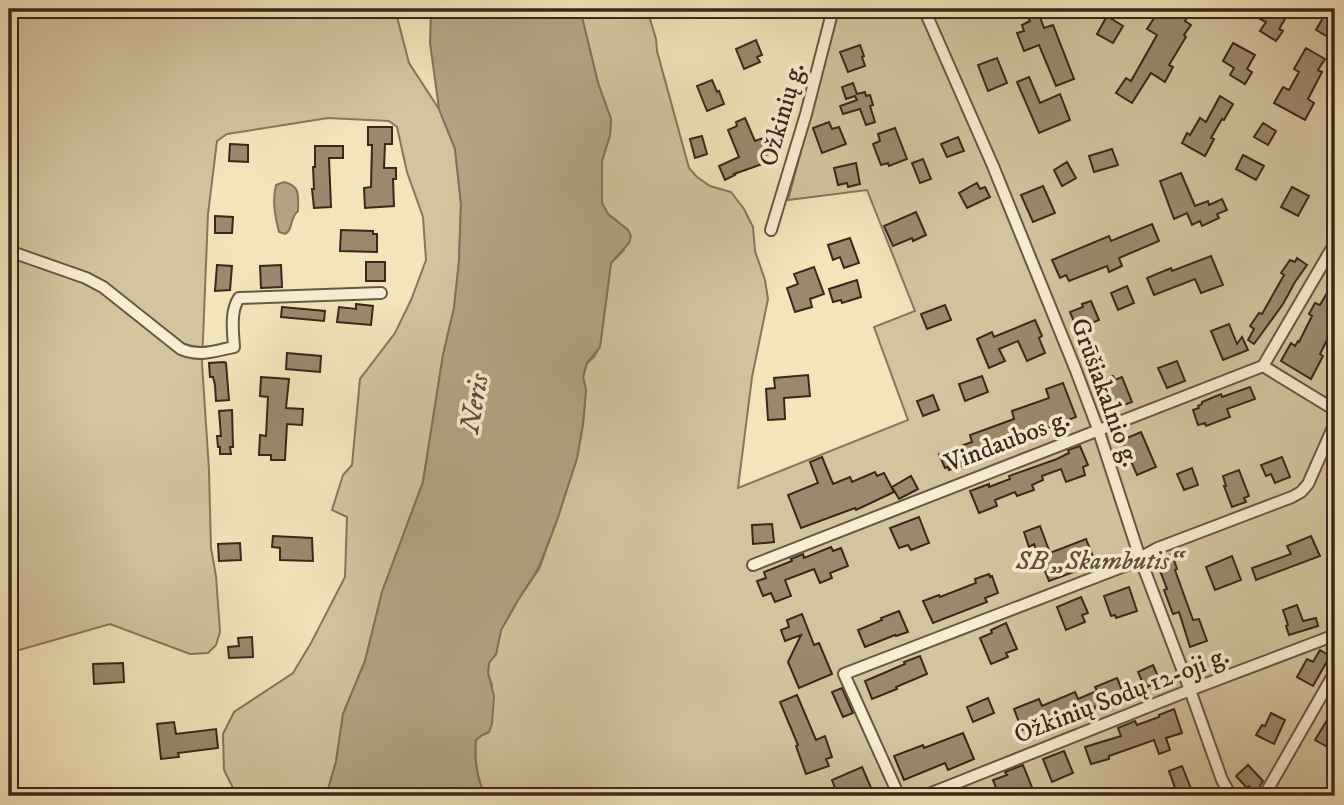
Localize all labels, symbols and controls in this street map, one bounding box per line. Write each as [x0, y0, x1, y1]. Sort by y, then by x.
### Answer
street label: Ožkinių g. [752, 59, 813, 170]
street label: Grūšiakalnio g. [1062, 314, 1147, 471]
water label: Neris [452, 371, 497, 437]
street label: Vindaubos g. [940, 403, 1075, 481]
park label: SB „Skambutis“ [1015, 545, 1187, 578]
street label: Ožkinių Sodų 12-oji g. [1009, 639, 1234, 752]

